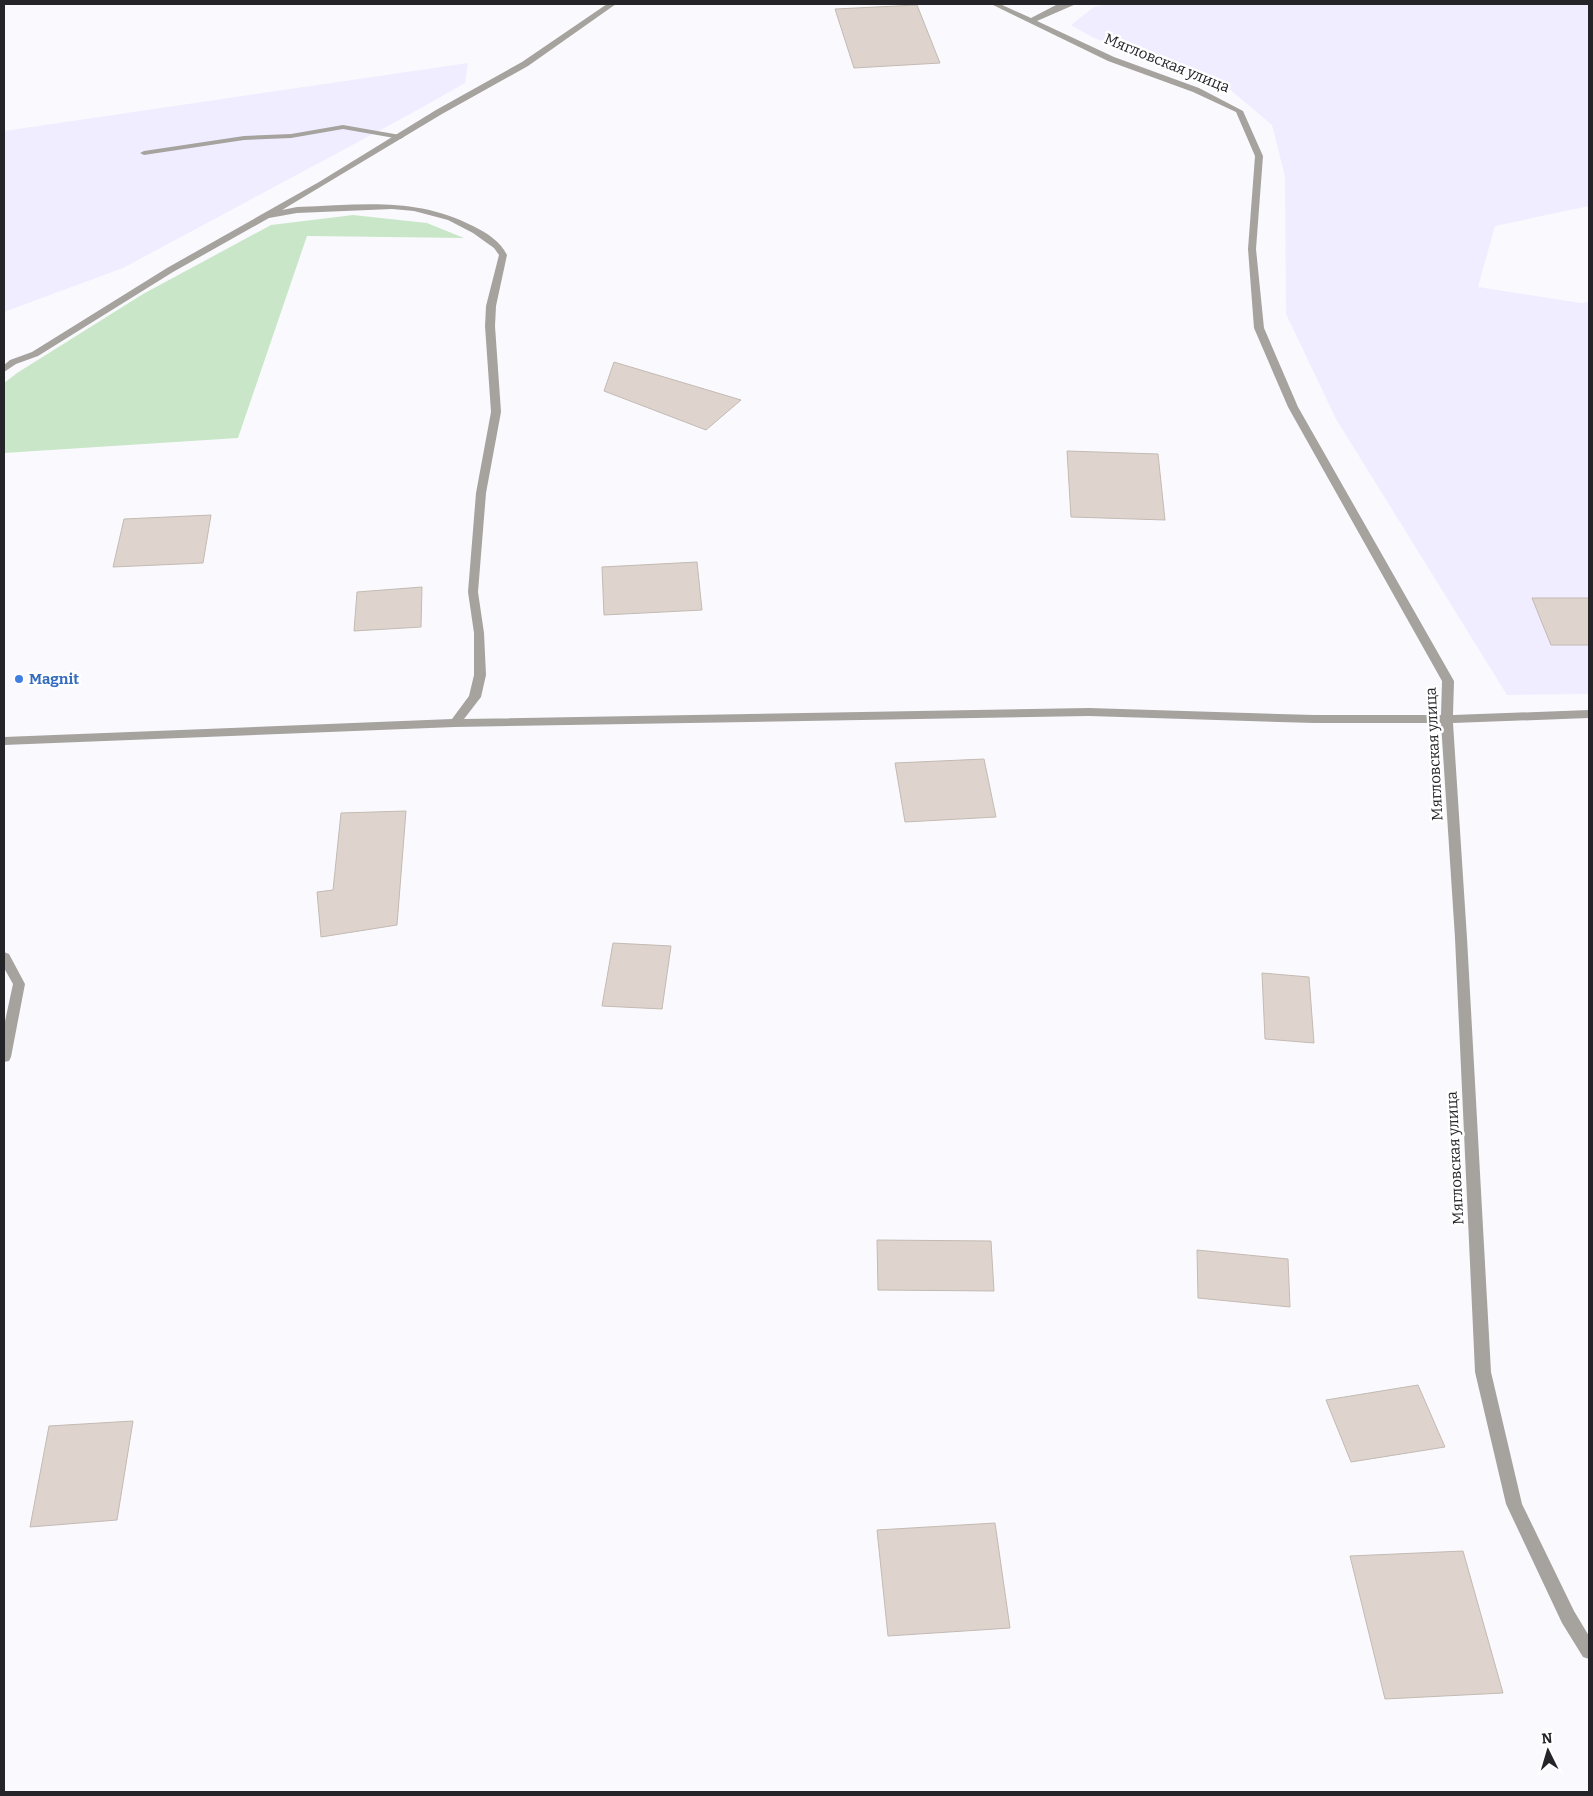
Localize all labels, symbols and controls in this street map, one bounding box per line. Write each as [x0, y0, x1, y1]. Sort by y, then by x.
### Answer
street label: Мягловская улица [1102, 30, 1232, 96]
place label: Magnit [29, 670, 79, 688]
marker: Magnit [13, 673, 25, 685]
street label: Мягловская улица [1422, 687, 1446, 821]
street label: Мягловская улица [1443, 1091, 1467, 1225]
north arrow [1523, 1726, 1573, 1776]
text: N [1541, 1730, 1553, 1747]

